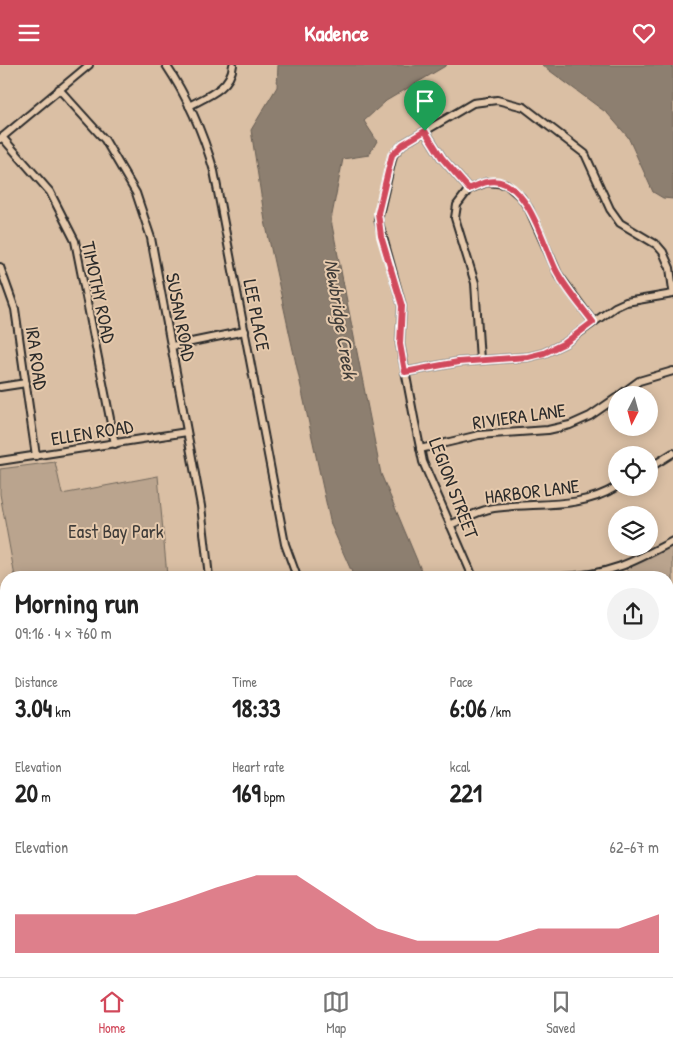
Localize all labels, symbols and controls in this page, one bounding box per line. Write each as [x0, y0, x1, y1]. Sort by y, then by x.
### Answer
text: Kadence [304, 18, 369, 48]
icon: menu [15, 19, 43, 47]
icon: heart [630, 19, 658, 47]
pin [404, 80, 446, 131]
icon: arrive [411, 87, 439, 115]
street label: TIMOTHY ROAD [76, 239, 122, 345]
water label: Newbridge Creek [318, 257, 365, 382]
street label: SUSAN ROAD [160, 271, 202, 363]
street label: LEE PLACE [237, 277, 277, 354]
street label: IRA ROAD [20, 324, 54, 392]
north arrow [608, 386, 658, 436]
map controls [608, 386, 658, 556]
street label: RIVIERA LANE [471, 397, 568, 435]
street label: ELLEN ROAD [49, 413, 135, 451]
street label: LEGION STREET [423, 434, 486, 543]
button: locate [608, 446, 658, 496]
street label: HARBOR LANE [483, 472, 581, 510]
button: layers [608, 506, 658, 556]
park label: East Bay Park [68, 518, 164, 544]
text: Morning run [15, 584, 139, 622]
button: share [607, 588, 659, 640]
text: 09:16 · 4 × 760 m [15, 622, 112, 644]
text: Distance [15, 672, 58, 691]
text: Time [232, 672, 257, 691]
text: Pace [450, 672, 473, 691]
text: 3.04 [15, 691, 52, 725]
text: 18:33 [232, 691, 280, 725]
text: 6:06 [450, 691, 487, 725]
text: km [52, 702, 71, 721]
text: /km [487, 702, 511, 721]
text: Elevation [15, 757, 62, 776]
text: Heart rate [232, 757, 285, 776]
text: kcal [450, 757, 470, 776]
text: 20 [15, 776, 38, 810]
text: 169 [232, 776, 261, 810]
text: 221 [450, 776, 482, 810]
text: m [38, 787, 51, 806]
text: bpm [261, 787, 285, 806]
text: Elevation [15, 836, 68, 858]
text: 62–67 m [610, 836, 659, 858]
tab: Home [98, 988, 126, 1037]
tab: Map [322, 988, 350, 1037]
tab: Saved [546, 988, 575, 1037]

